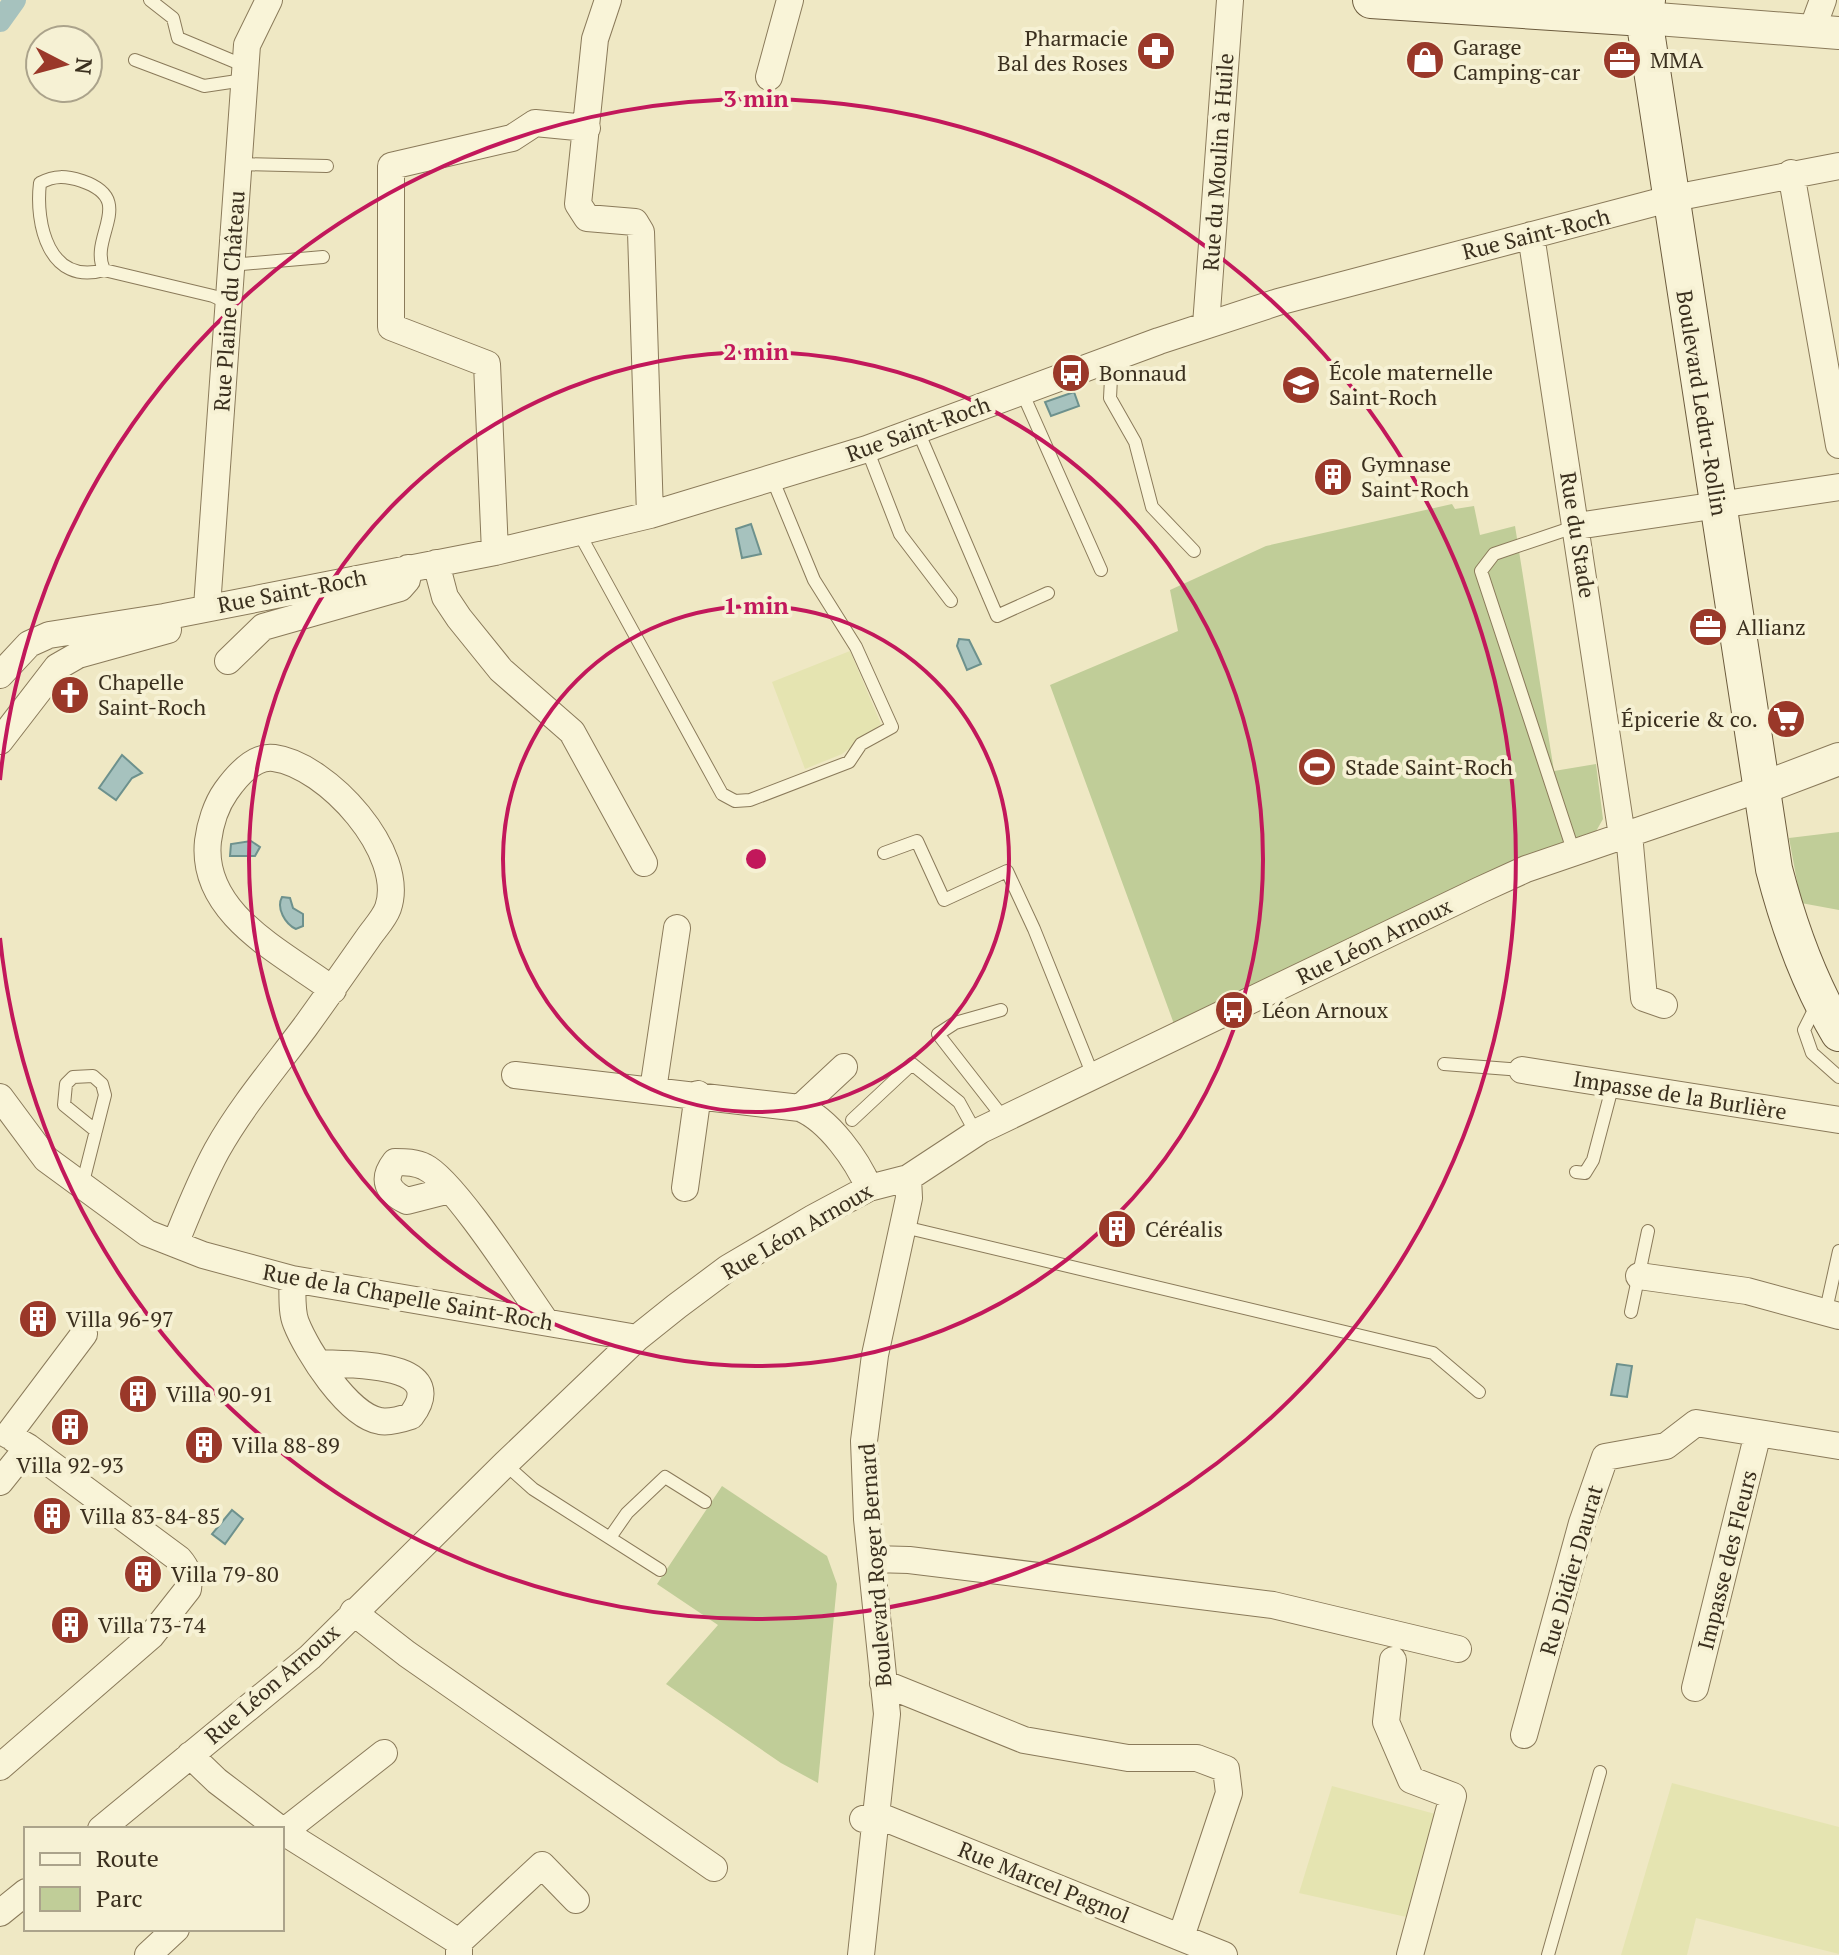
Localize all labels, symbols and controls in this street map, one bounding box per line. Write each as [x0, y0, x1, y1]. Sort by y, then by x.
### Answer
place label: Pharmacie Bal des Roses [997, 23, 1128, 77]
north arrow [24, 24, 104, 104]
pharmacy icon: Pharmacie Bal des Roses [1135, 30, 1177, 72]
place label: Garage Camping-car [1453, 32, 1581, 86]
shop icon: Garage Camping-car [1404, 39, 1446, 81]
office icon: MMA [1601, 39, 1643, 81]
place label: MMA [1650, 45, 1704, 74]
street label: Rue du Moulin à Huile [1195, 52, 1240, 272]
text: N [69, 56, 100, 76]
text: 3 min [723, 82, 789, 114]
street label: Rue Plaine du Château [206, 189, 251, 412]
street label: Rue Saint-Roch [1459, 201, 1613, 266]
street label: Boulevard Ledru-Rollin [1670, 288, 1735, 518]
text: 2 min [723, 335, 789, 367]
bus stop icon: Bonnaud [1050, 352, 1092, 394]
place label: École maternelle Saint-Roch [1329, 357, 1493, 411]
place label: Bonnaud [1099, 358, 1187, 387]
school or university icon: École maternelle Saint-Roch [1280, 364, 1322, 406]
street label: Rue Saint-Roch [842, 389, 994, 468]
place label: Gymnase Saint-Roch [1361, 449, 1469, 503]
building icon: Gymnase Saint-Roch [1312, 456, 1354, 498]
street label: Rue du Stade [1554, 470, 1603, 600]
street label: Rue Saint-Roch [215, 562, 369, 619]
text: 1 min [723, 589, 789, 621]
office icon: Allianz [1687, 606, 1729, 648]
place label: Allianz [1736, 612, 1806, 641]
place label: Chapelle Saint-Roch [98, 667, 206, 721]
church icon: Chapelle Saint-Roch [49, 674, 91, 716]
supermarket icon: Épicerie & co. [1765, 698, 1807, 740]
place label: Épicerie & co. [1621, 704, 1758, 733]
sports icon: Stade Saint-Roch [1296, 746, 1338, 788]
place label: Stade Saint-Roch [1345, 752, 1513, 781]
centre of rings [742, 845, 770, 873]
street label: Rue Léon Arnoux [1291, 890, 1457, 991]
bus stop icon: Léon Arnoux [1213, 989, 1255, 1031]
place label: Léon Arnoux [1262, 995, 1389, 1024]
street label: Impasse de la Burlière [1571, 1063, 1789, 1126]
street label: Rue Léon Arnoux [716, 1175, 878, 1285]
building icon: Céréalis [1096, 1208, 1138, 1250]
place label: Céréalis [1145, 1214, 1223, 1243]
street label: Rue de la Chapelle Saint-Roch [261, 1257, 556, 1336]
building icon: Villa 96-97 [17, 1298, 59, 1340]
place label: Villa 96-97 [66, 1304, 174, 1333]
building icon: Villa 90-91 [117, 1373, 159, 1415]
place label: Villa 90-91 [166, 1379, 274, 1408]
building icon: Villa 92-93 [49, 1406, 91, 1448]
building icon: Villa 88-89 [183, 1424, 225, 1466]
place label: Villa 88-89 [232, 1430, 340, 1459]
street label: Boulevard Roger Bernard [852, 1442, 897, 1688]
place label: Villa 92-93 [16, 1450, 124, 1479]
street label: Impasse des Fleurs [1690, 1467, 1763, 1653]
street label: Rue Didier Daurat [1532, 1481, 1609, 1658]
building icon: Villa 83-84-85 [31, 1495, 73, 1537]
place label: Villa 83-84-85 [80, 1501, 220, 1530]
building icon: Villa 79-80 [122, 1553, 164, 1595]
place label: Villa 79-80 [171, 1559, 279, 1588]
building icon: Villa 73-74 [49, 1604, 91, 1646]
place label: Villa 73-74 [98, 1610, 206, 1639]
street label: Rue Léon Arnoux [198, 1617, 345, 1750]
legend [24, 1827, 284, 1931]
street label: Rue Marcel Pagnol [954, 1834, 1134, 1929]
text: Route [96, 1842, 159, 1874]
text: Parc [96, 1882, 143, 1914]

